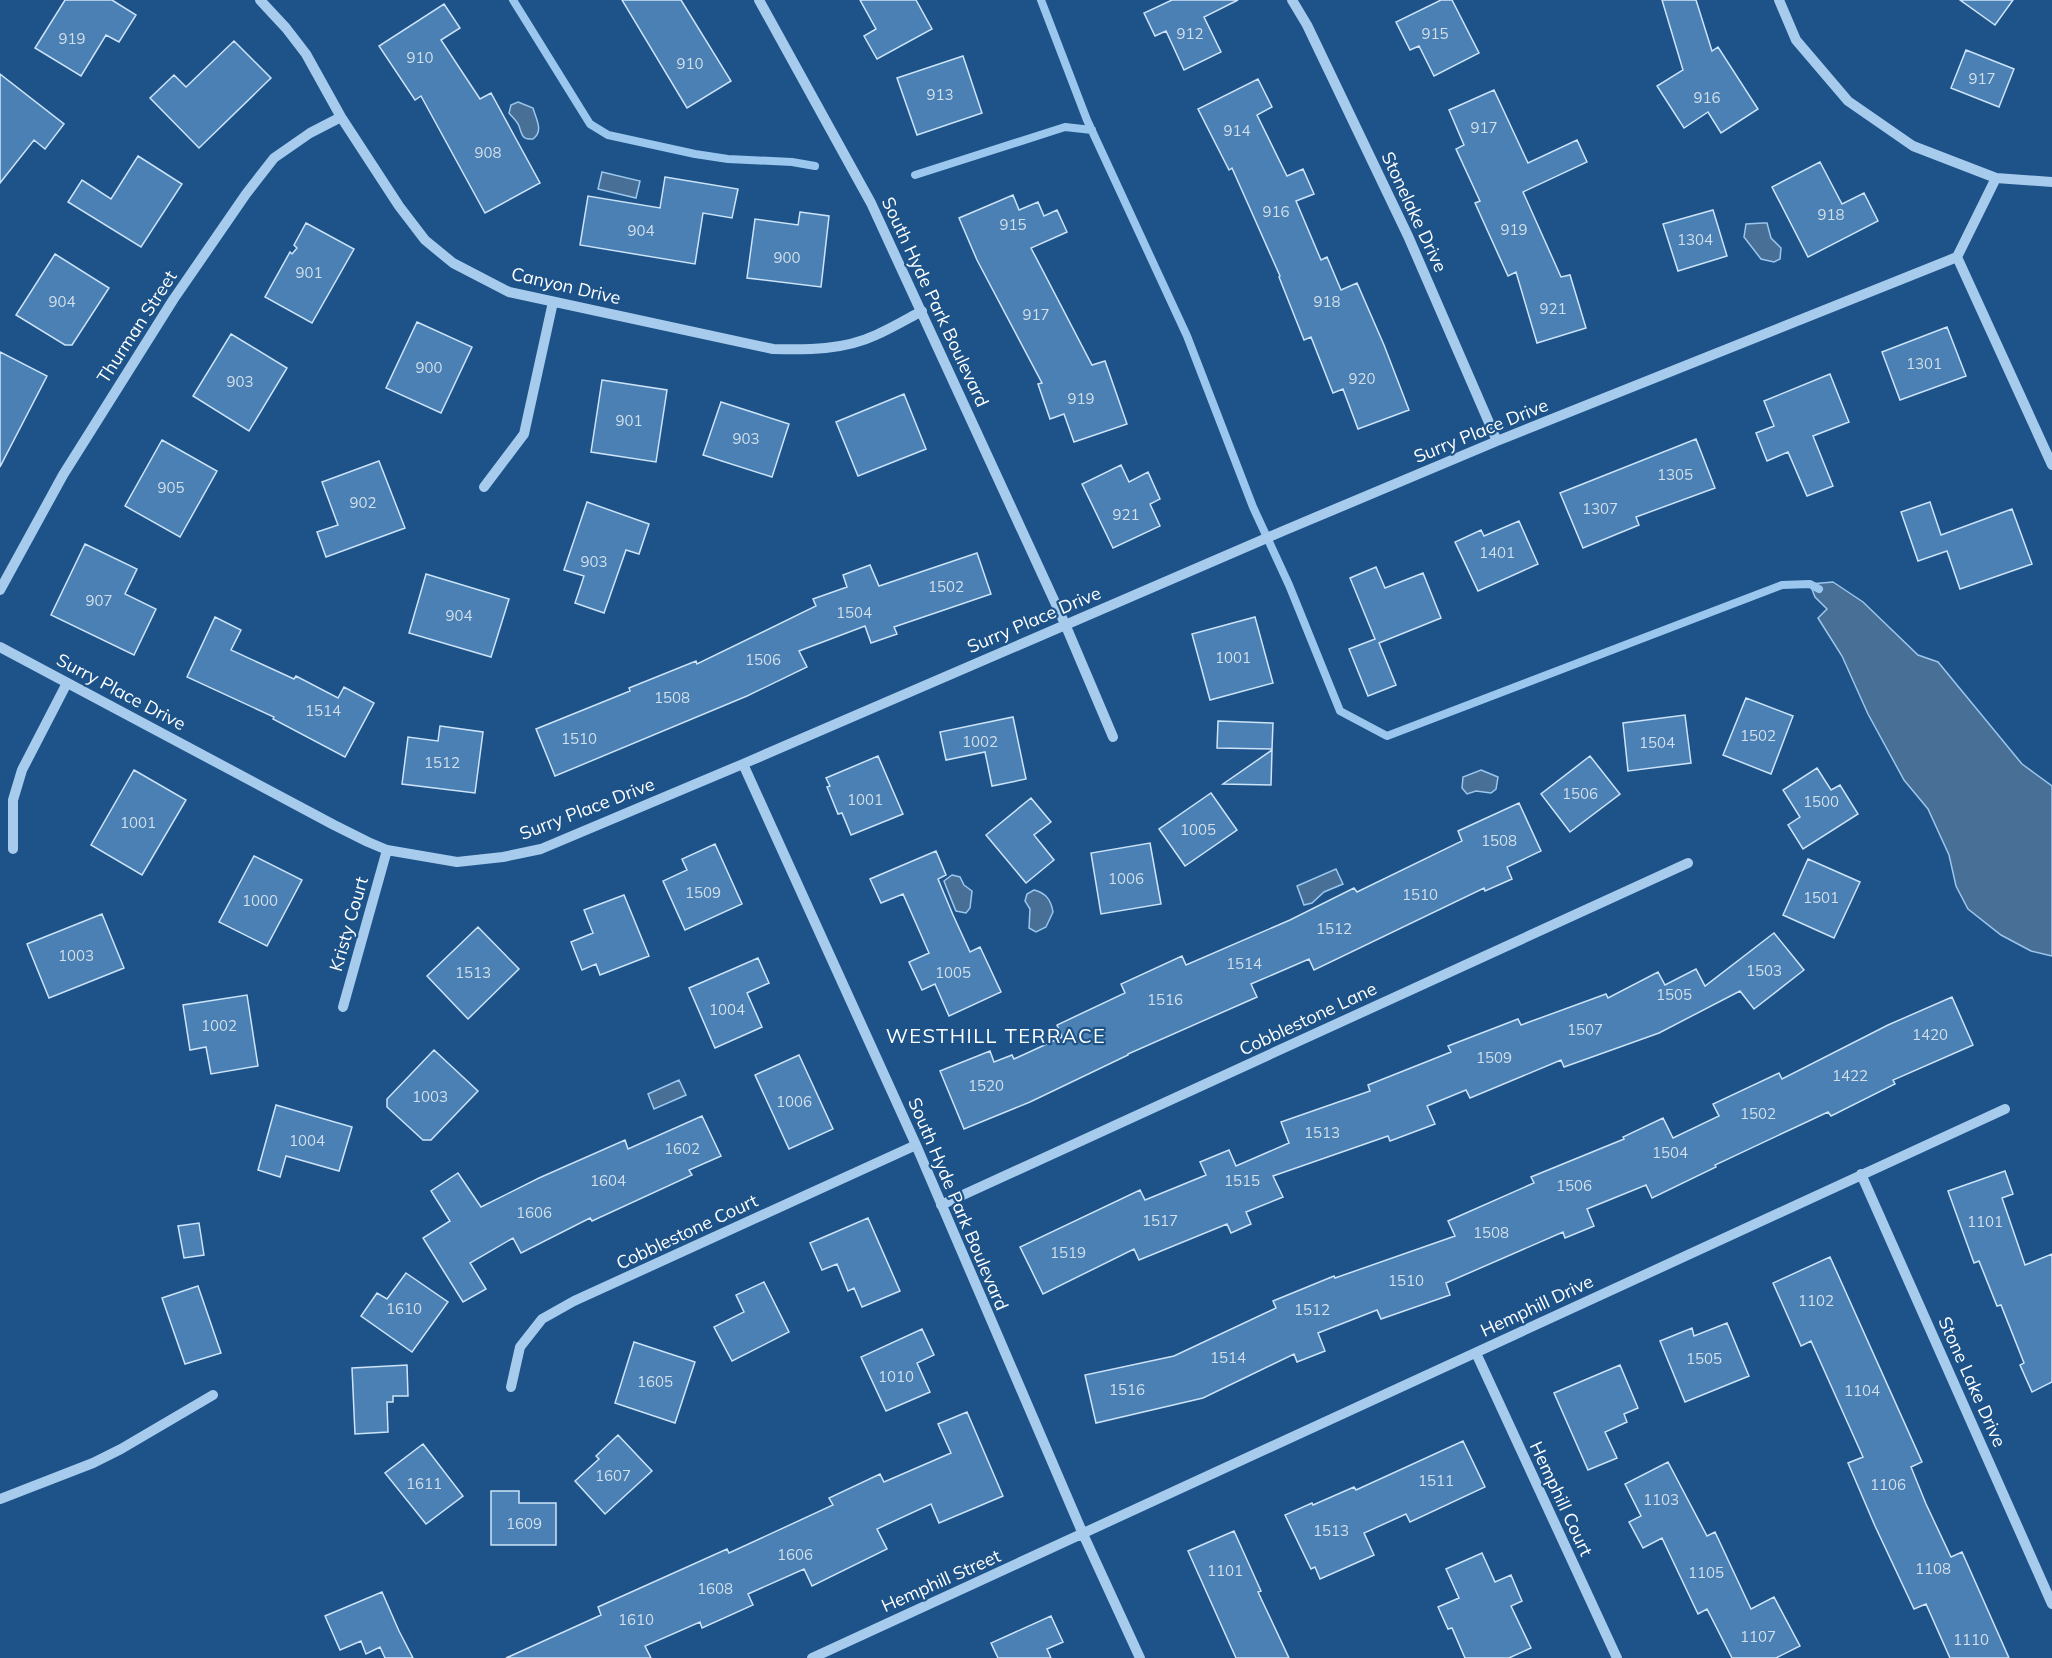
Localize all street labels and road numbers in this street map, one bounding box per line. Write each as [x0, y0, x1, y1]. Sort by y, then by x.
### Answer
street label: Stonelake Drive [1377, 148, 1452, 276]
street label: South Hyde Park Boulevard [877, 193, 994, 410]
street label: Canyon Drive [509, 262, 623, 309]
street label: Thurman Street [92, 266, 182, 387]
street label: Surry Place Drive [1410, 393, 1551, 468]
street label: Surry Place Drive [964, 581, 1104, 658]
street label: Surry Place Drive [53, 648, 190, 735]
street label: Surry Place Drive [516, 772, 658, 845]
street label: Kristy Court [324, 874, 373, 974]
street label: Cobblestone Lane [1235, 977, 1380, 1060]
street label: South Hyde Park Boulevard [903, 1094, 1014, 1314]
street label: Cobblestone Court [612, 1189, 761, 1274]
street label: Hemphill Drive [1477, 1269, 1597, 1342]
street label: Stone Lake Drive [1933, 1313, 2012, 1451]
street label: Hemphill Court [1525, 1438, 1598, 1560]
street label: Hemphill Street [878, 1544, 1004, 1617]

